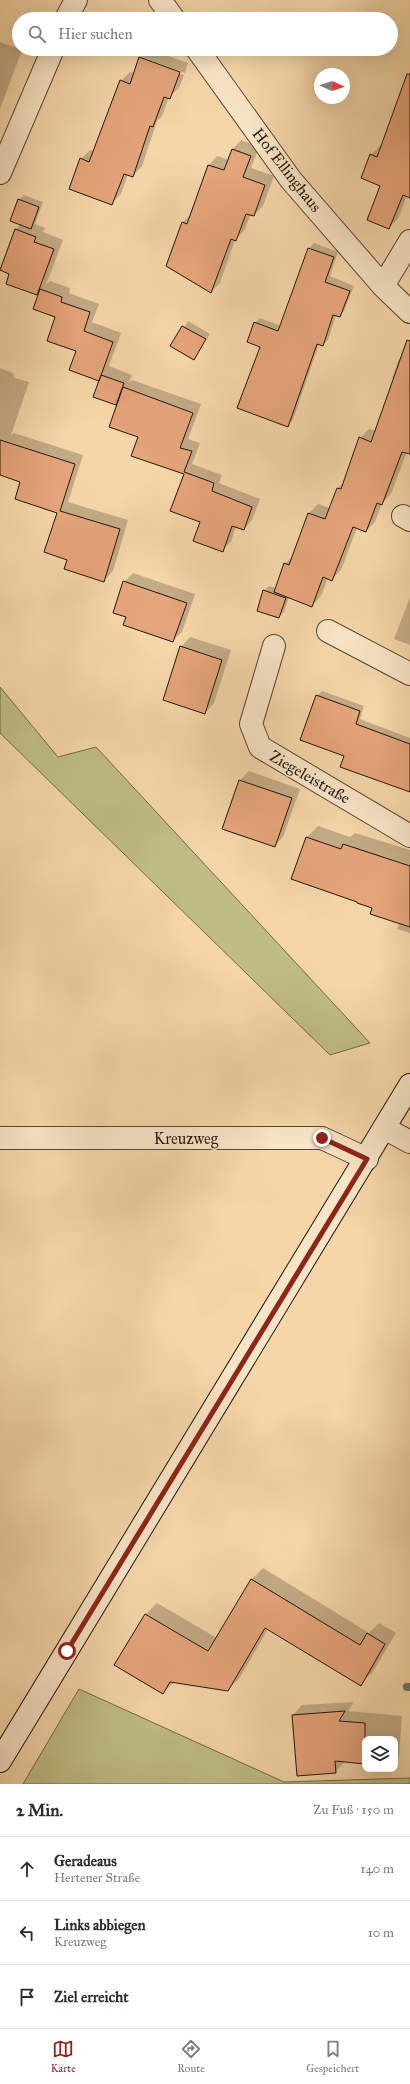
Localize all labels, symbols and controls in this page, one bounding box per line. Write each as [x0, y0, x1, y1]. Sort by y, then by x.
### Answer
search box [12, 12, 398, 56]
icon: search [26, 23, 48, 45]
text: Hier suchen [58, 25, 133, 43]
north arrow [314, 68, 350, 104]
street label: Hof Ellinghaus [248, 124, 326, 216]
street label: Ziegeleistraße [266, 746, 354, 809]
street label: Kreuzweg [154, 1129, 219, 1149]
route end [313, 1129, 331, 1147]
route start [58, 1642, 76, 1660]
map controls [362, 1736, 398, 1772]
button: layers [362, 1736, 398, 1772]
text: 2 Min. [16, 1800, 63, 1821]
text: Zu Fuß · 150 m [313, 1802, 394, 1818]
text: Geradeaus [54, 1852, 117, 1870]
icon: ahead [16, 1858, 38, 1880]
text: 140 m [360, 1861, 394, 1877]
text: Hertener Straße [54, 1870, 140, 1886]
text: Links abbiegen [54, 1916, 146, 1934]
icon: left [16, 1922, 38, 1944]
text: 10 m [368, 1925, 394, 1941]
text: Kreuzweg [54, 1934, 106, 1950]
icon: arrive [16, 1986, 38, 2008]
text: Ziel erreicht [54, 1988, 129, 2006]
tab: Karte [51, 2038, 76, 2075]
tab: Route [177, 2038, 205, 2075]
tab: Gespeichert [306, 2038, 359, 2075]

